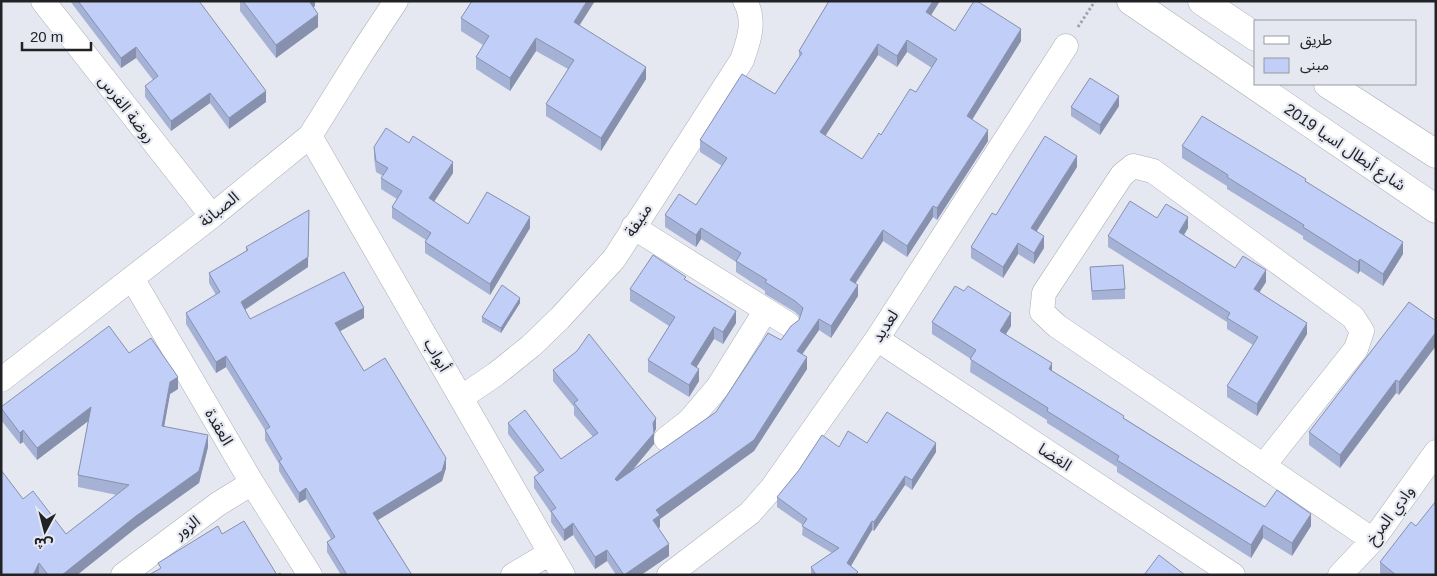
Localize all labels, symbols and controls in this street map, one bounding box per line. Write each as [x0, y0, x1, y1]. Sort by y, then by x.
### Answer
scale bar [22, 20, 91, 52]
legend [1254, 20, 1417, 85]
text: 20 m [30, 28, 63, 45]
text: طريق [1300, 31, 1332, 50]
text: مبنى [1300, 56, 1329, 74]
street label: روضة الفرس [95, 72, 159, 147]
street label: شارع أبطال اسيا 2019 [1279, 99, 1409, 197]
street label: الصبانة [196, 188, 242, 230]
street label: منيفة [621, 200, 655, 240]
street label: لعديد [869, 307, 902, 345]
street label: أبواب [420, 335, 454, 375]
street label: العقدة [202, 406, 236, 448]
street label: الغضا [1035, 440, 1075, 474]
street label: وادي المرخ [1362, 482, 1421, 550]
north arrow [20, 506, 70, 556]
street label: الزور [170, 512, 204, 543]
text: ش [33, 535, 54, 553]

